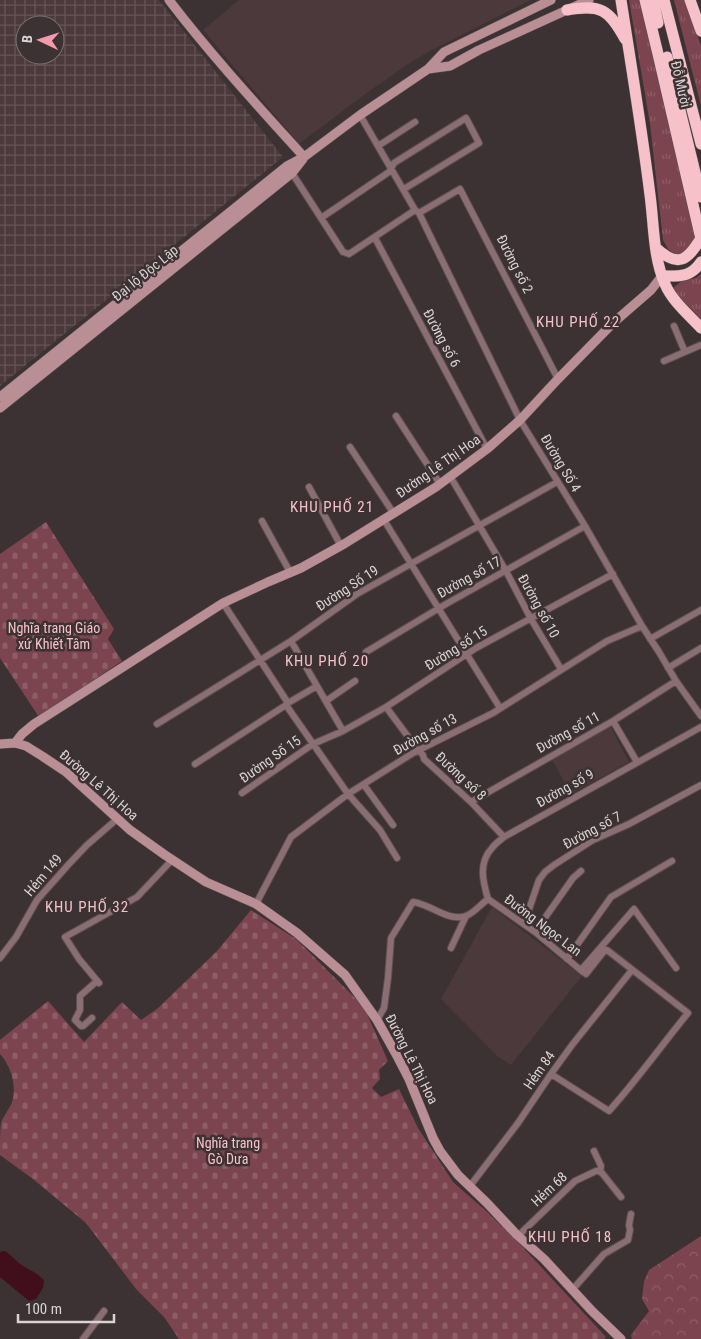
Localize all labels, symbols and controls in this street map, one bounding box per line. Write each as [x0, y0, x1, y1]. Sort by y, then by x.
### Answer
north arrow [15, 15, 65, 65]
text: B [19, 34, 35, 44]
street label: Đỗ Mười [668, 59, 694, 109]
street label: Đường số 2 [493, 232, 537, 296]
street label: Đại lộ Độc Lập [109, 242, 181, 304]
street label: Đường số 6 [420, 306, 464, 370]
district label: KHU PHỐ 22 [536, 312, 620, 331]
street label: Đường Lê Thị Hoa [393, 431, 483, 501]
street label: Đường Số 4 [538, 431, 584, 495]
district label: KHU PHỐ 21 [290, 497, 374, 516]
street label: Đường số 17 [434, 553, 504, 601]
street label: Đường Số 19 [313, 562, 381, 614]
street label: Đường số 10 [515, 571, 563, 641]
park label: Nghĩa trang Giáo xứ Khiết Tâm [8, 620, 100, 652]
street label: Đường số 15 [422, 623, 490, 673]
district label: KHU PHỐ 20 [285, 651, 369, 670]
street label: Đường số 11 [533, 708, 603, 756]
street label: Đường số 13 [390, 710, 460, 758]
street label: Đường Số 15 [236, 732, 304, 786]
street label: Đường Lê Thị Hoa [56, 747, 142, 823]
street label: Đường số 8 [432, 749, 490, 804]
street label: Đường số 9 [533, 766, 597, 810]
street label: Đường số 7 [560, 808, 624, 852]
street label: Hẻm 149 [21, 851, 65, 899]
street label: Đường Ngọc Lan [501, 891, 585, 959]
district label: KHU PHỐ 32 [45, 897, 129, 916]
street label: Đường Lê Thị Hoa [382, 1011, 442, 1107]
street label: Hẻm 84 [520, 1048, 558, 1092]
park label: Nghĩa trang Gò Dưa [196, 1135, 260, 1167]
street label: Hẻm 68 [528, 1168, 570, 1209]
district label: KHU PHỐ 18 [528, 1227, 612, 1246]
scale bar [18, 1292, 114, 1324]
text: 100 m [25, 1300, 62, 1318]

